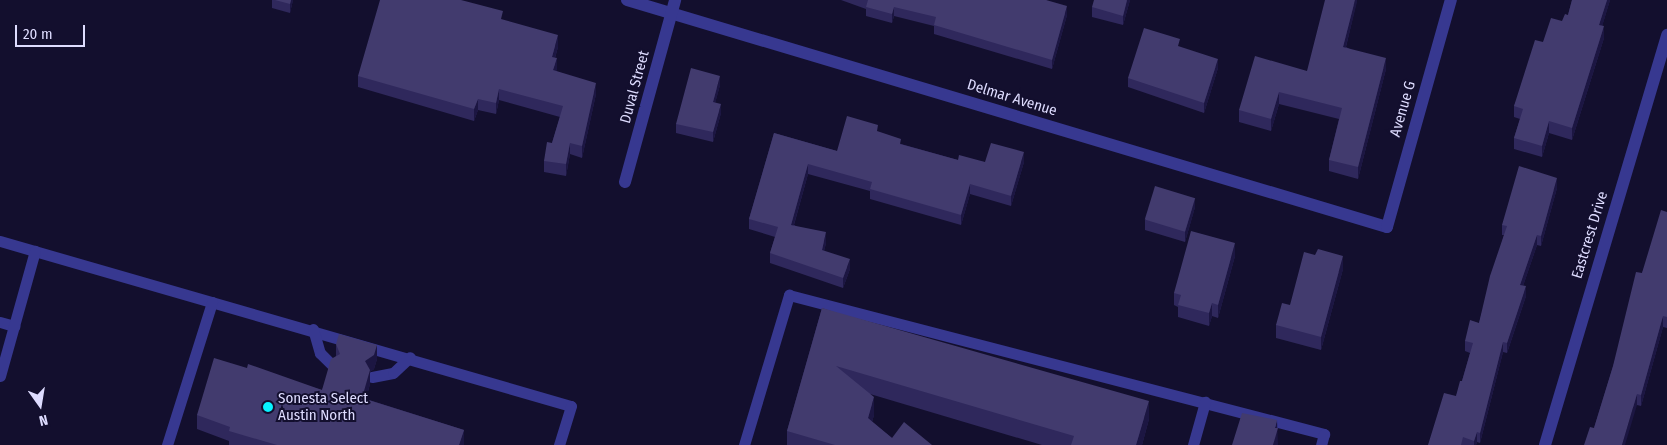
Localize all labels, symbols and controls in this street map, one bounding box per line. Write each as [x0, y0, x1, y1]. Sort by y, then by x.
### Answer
scale bar [18, 15, 88, 47]
text: 20 m [23, 25, 53, 43]
street label: Duval Street [617, 49, 653, 125]
street label: Delmar Avenue [965, 76, 1059, 120]
street label: Avenue G [1386, 79, 1420, 139]
street label: Eastcrest Drive [1568, 189, 1612, 281]
north arrow [15, 380, 65, 430]
place label: Sonesta Select Austin North [278, 389, 368, 424]
marker: Sonesta Select Austin North [262, 401, 274, 413]
text: N [37, 411, 49, 429]

